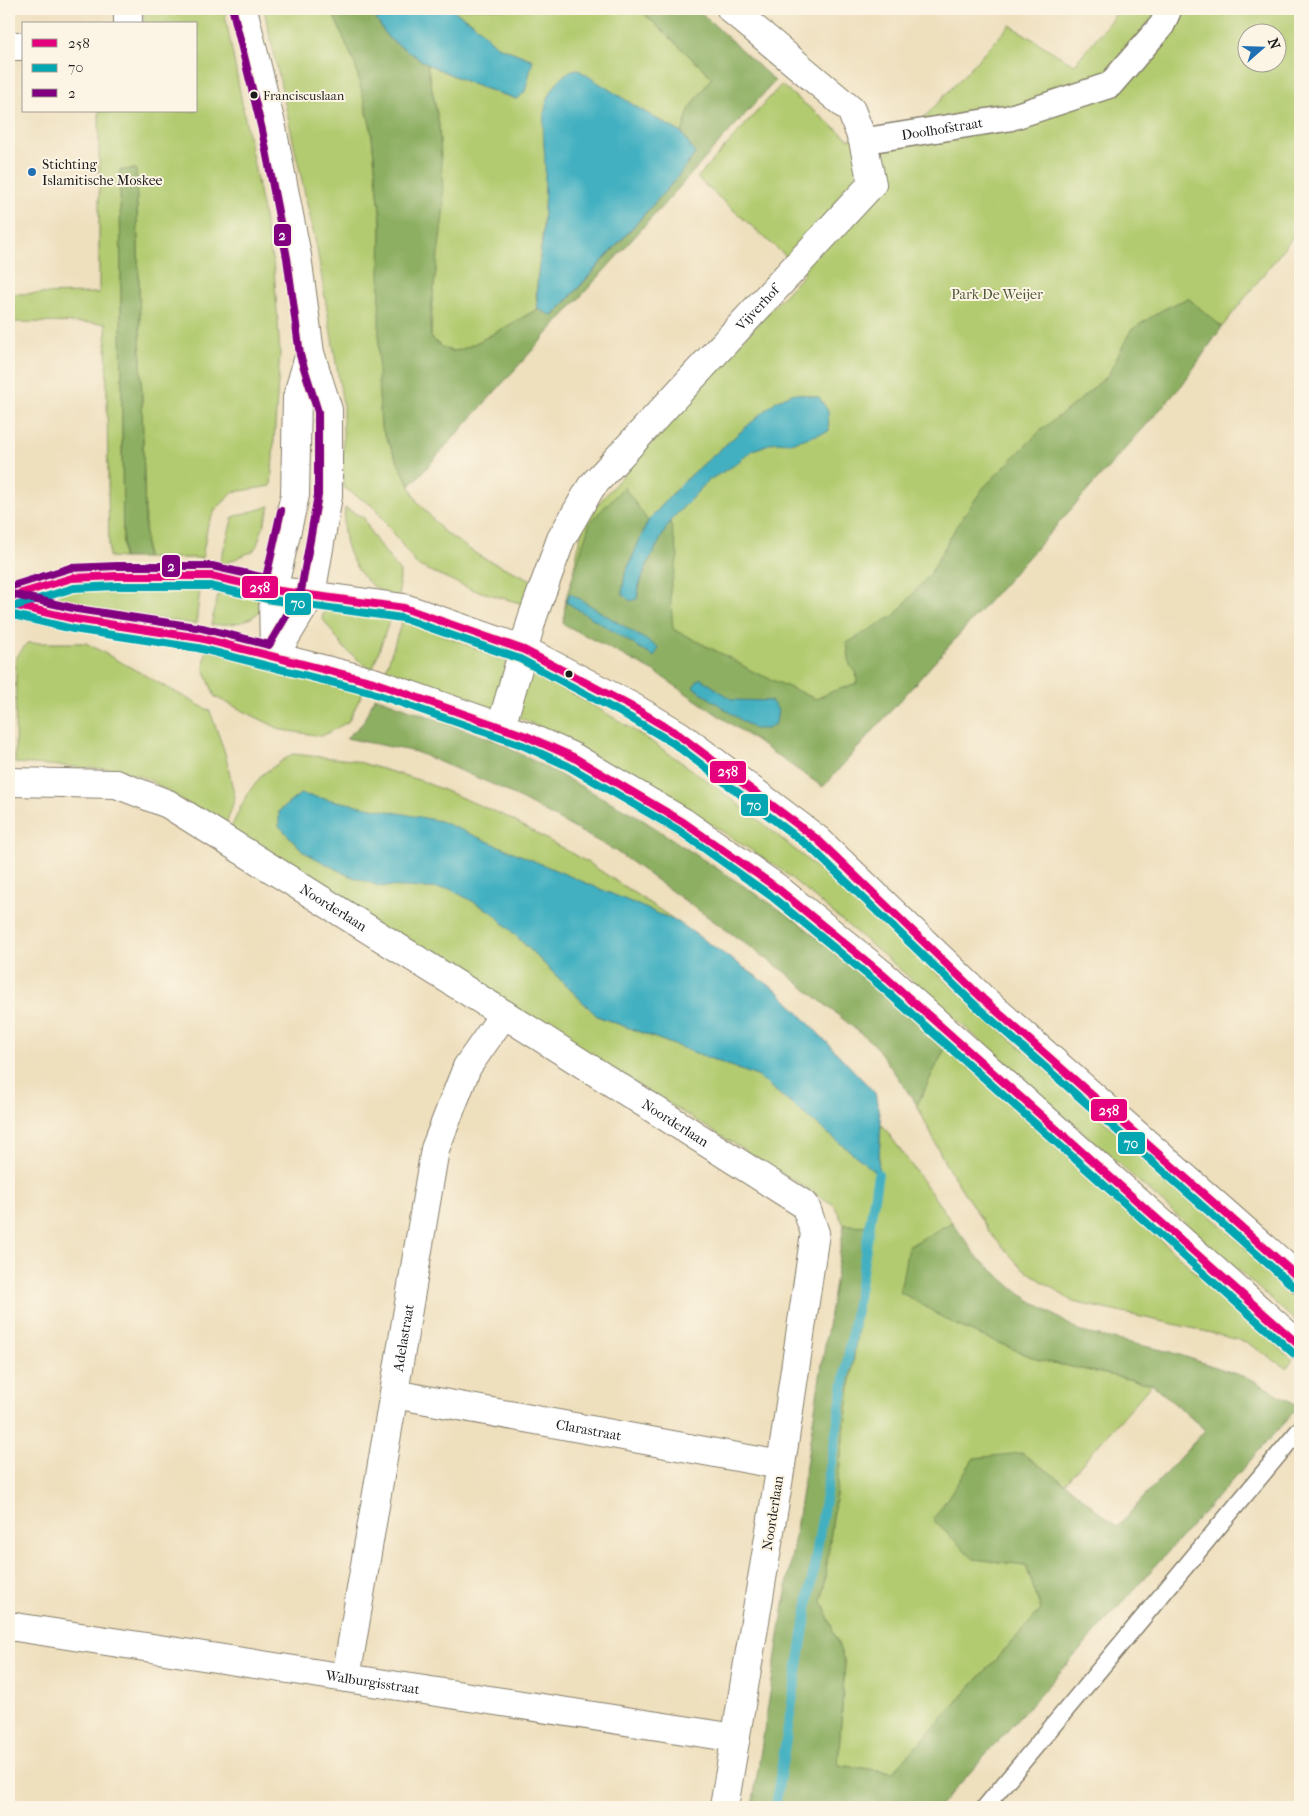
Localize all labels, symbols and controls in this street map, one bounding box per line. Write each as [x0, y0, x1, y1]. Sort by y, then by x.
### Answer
legend [22, 22, 198, 112]
north arrow [1236, 22, 1286, 72]
text: 258 [68, 34, 90, 52]
text: N [1264, 36, 1284, 52]
text: 70 [68, 58, 83, 76]
text: 2 [68, 84, 76, 102]
place label: Franciscuslaan [263, 88, 345, 103]
marker: Franciscuslaan [249, 90, 259, 100]
street label: Doolhofstraat [900, 114, 984, 143]
place label: Stichting Islamitische Moskee [42, 156, 163, 189]
marker: Stichting Islamitische Moskee [26, 166, 38, 178]
line badge: 2 [273, 223, 292, 247]
text: 2 [278, 227, 286, 244]
street label: Vijverhof [731, 279, 785, 335]
park label: Park De Weijer [951, 286, 1043, 303]
line badge: 2 [161, 554, 181, 578]
text: 2 [167, 558, 175, 575]
line badge: 258 [241, 575, 279, 599]
text: 258 [250, 579, 270, 596]
line badge: 70 [284, 592, 312, 616]
text: 70 [290, 595, 305, 612]
unlabelled marker [564, 669, 574, 679]
line badge: 258 [709, 760, 747, 784]
text: 258 [718, 763, 738, 780]
line badge: 70 [740, 793, 769, 817]
text: 70 [746, 797, 761, 814]
street label: Noorderlaan [297, 880, 370, 935]
street label: Noorderlaan [639, 1095, 712, 1150]
line badge: 258 [1090, 1098, 1128, 1122]
text: 258 [1099, 1102, 1119, 1119]
line badge: 70 [1117, 1131, 1146, 1155]
text: 70 [1123, 1135, 1138, 1152]
street label: Adelastraat [389, 1303, 417, 1374]
street label: Clarastraat [555, 1415, 623, 1444]
street label: Noorderlaan [759, 1474, 787, 1552]
street label: Walburgisstraat [323, 1666, 421, 1698]

